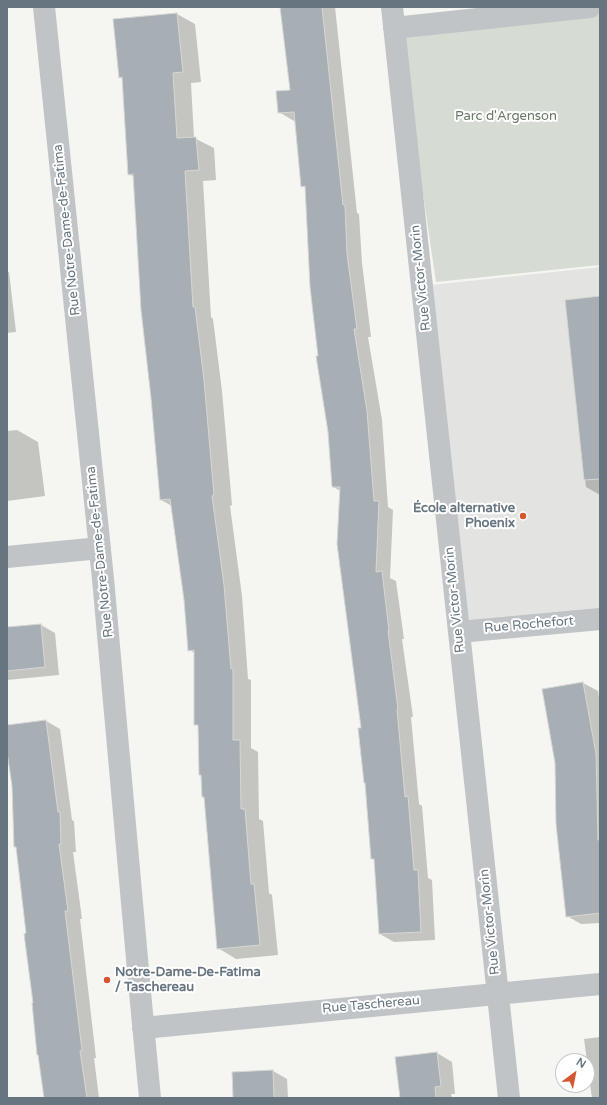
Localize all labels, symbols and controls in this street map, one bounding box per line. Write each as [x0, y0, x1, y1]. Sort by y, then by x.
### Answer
park label: Parc d'Argenson [455, 109, 557, 125]
street label: Rue Notre-Dame-de-Fatima [50, 143, 84, 317]
street label: Rue Victor-Morin [408, 224, 434, 332]
street label: Rue Notre-Dame-de-Fatima [83, 465, 117, 639]
place label: École alternative Phoenix [413, 501, 515, 532]
marker: École alternative Phoenix [518, 511, 528, 521]
street label: Rue Victor-Morin [442, 546, 468, 654]
street label: Rue Rochefort [484, 613, 574, 637]
street label: Rue Victor-Morin [477, 868, 503, 976]
place label: Notre-Dame-De-Fatima / Taschereau [115, 965, 261, 996]
marker: Notre-Dame-De-Fatima / Taschereau [102, 975, 112, 985]
street label: Rue Taschereau [322, 993, 420, 1017]
north arrow [555, 1053, 595, 1093]
text: N [574, 1055, 588, 1071]

